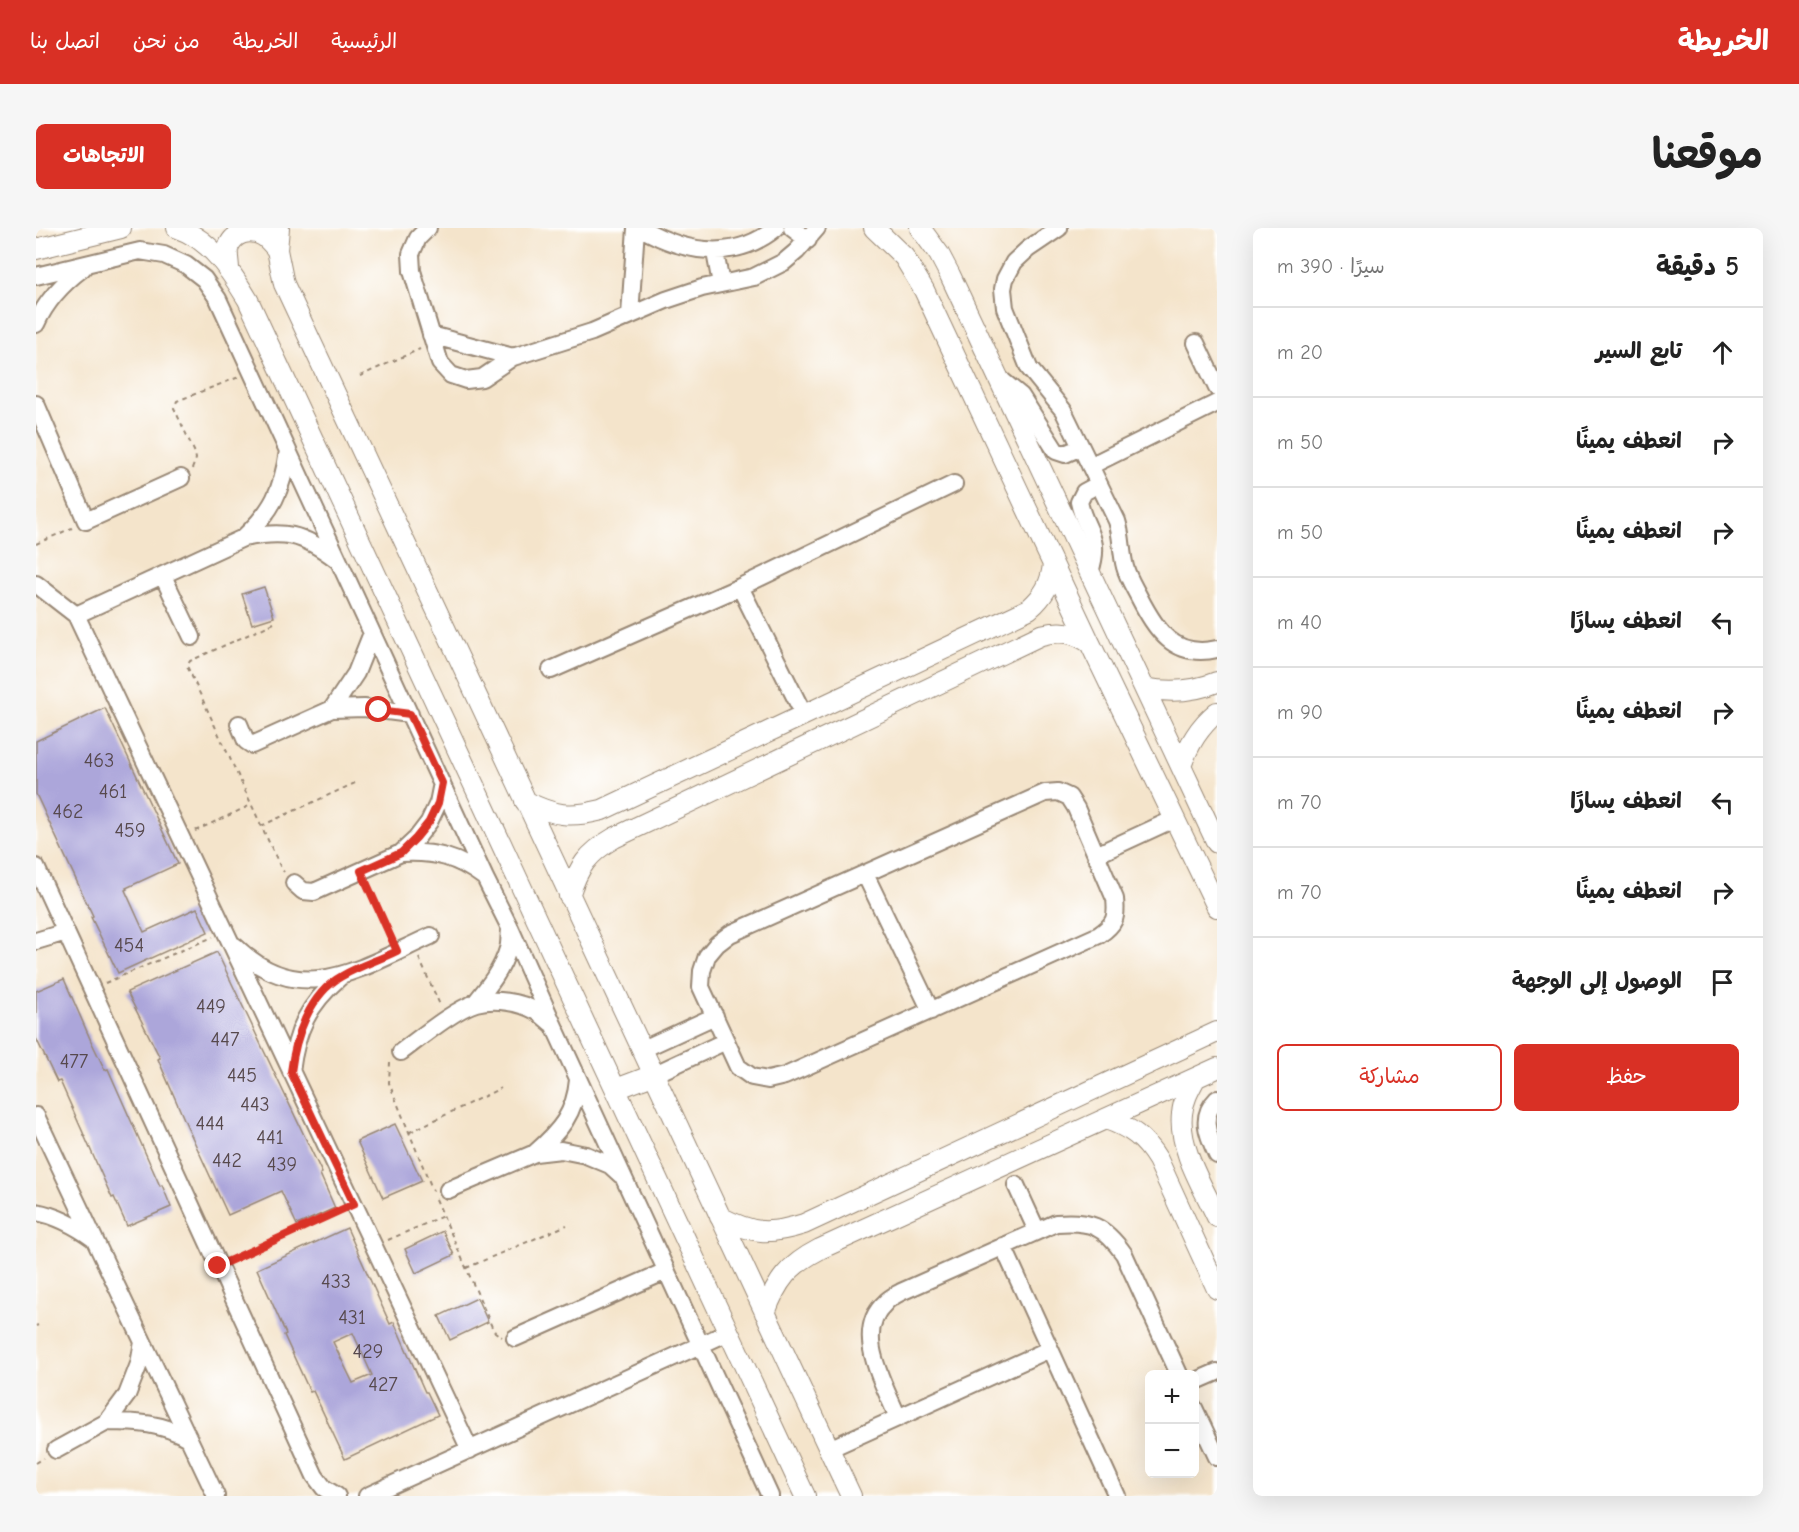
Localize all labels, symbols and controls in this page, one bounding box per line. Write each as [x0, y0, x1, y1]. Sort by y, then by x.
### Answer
text: الخريطة [1678, 25, 1769, 57]
text: اتصل بنا [30, 29, 100, 53]
text: من نحن [133, 29, 200, 53]
text: الخريطة [233, 29, 298, 53]
text: الرئيسية [331, 29, 397, 53]
button: الاتجاهات [36, 124, 171, 189]
text: موقعنا [1652, 130, 1763, 179]
text: 5 دقيقة [1656, 252, 1739, 282]
text: سيرًا · 390 m [1277, 255, 1385, 278]
icon: ahead [1706, 336, 1739, 369]
text: تابع السير [1596, 338, 1682, 364]
text: 20 m [1277, 341, 1323, 364]
icon: right [1706, 426, 1739, 459]
text: انعطف يمينًا [1576, 428, 1682, 454]
text: 50 m [1277, 431, 1323, 454]
icon: right [1706, 516, 1739, 549]
text: انعطف يمينًا [1576, 518, 1682, 544]
text: 50 m [1277, 521, 1323, 544]
icon: left [1706, 606, 1739, 639]
text: انعطف يسارًا [1570, 608, 1682, 634]
text: 40 m [1277, 611, 1322, 634]
route start [365, 696, 391, 722]
icon: right [1706, 696, 1739, 729]
text: انعطف يمينًا [1576, 698, 1682, 724]
text: 90 m [1277, 701, 1323, 724]
house number: 463 [84, 749, 114, 772]
house number: 461 [99, 780, 127, 803]
icon: left [1706, 786, 1739, 819]
text: انعطف يسارًا [1570, 788, 1682, 814]
text: 70 m [1277, 791, 1322, 814]
house number: 462 [53, 800, 83, 823]
house number: 459 [114, 819, 146, 842]
icon: right [1706, 876, 1739, 909]
text: انعطف يمينًا [1576, 878, 1682, 904]
text: 70 m [1277, 881, 1322, 904]
house number: 454 [114, 934, 144, 957]
icon: arrive [1706, 966, 1739, 999]
text: الوصول إلى الوجهة [1512, 968, 1682, 994]
house number: 449 [196, 995, 226, 1018]
house number: 447 [211, 1028, 240, 1051]
button: مشاركة [1277, 1044, 1502, 1111]
button: حفظ [1514, 1044, 1739, 1111]
house number: 477 [60, 1050, 89, 1073]
house number: 445 [227, 1064, 257, 1087]
house number: 443 [240, 1093, 270, 1116]
house number: 444 [195, 1112, 225, 1135]
house number: 441 [256, 1126, 284, 1149]
house number: 442 [212, 1149, 242, 1172]
house number: 439 [267, 1153, 297, 1176]
route end [204, 1252, 230, 1278]
house number: 433 [321, 1270, 351, 1293]
house number: 431 [338, 1306, 366, 1329]
house number: 429 [353, 1340, 383, 1363]
map controls [1145, 1370, 1199, 1478]
button: + [1145, 1370, 1199, 1424]
house number: 427 [368, 1373, 398, 1396]
button: − [1145, 1424, 1199, 1478]

